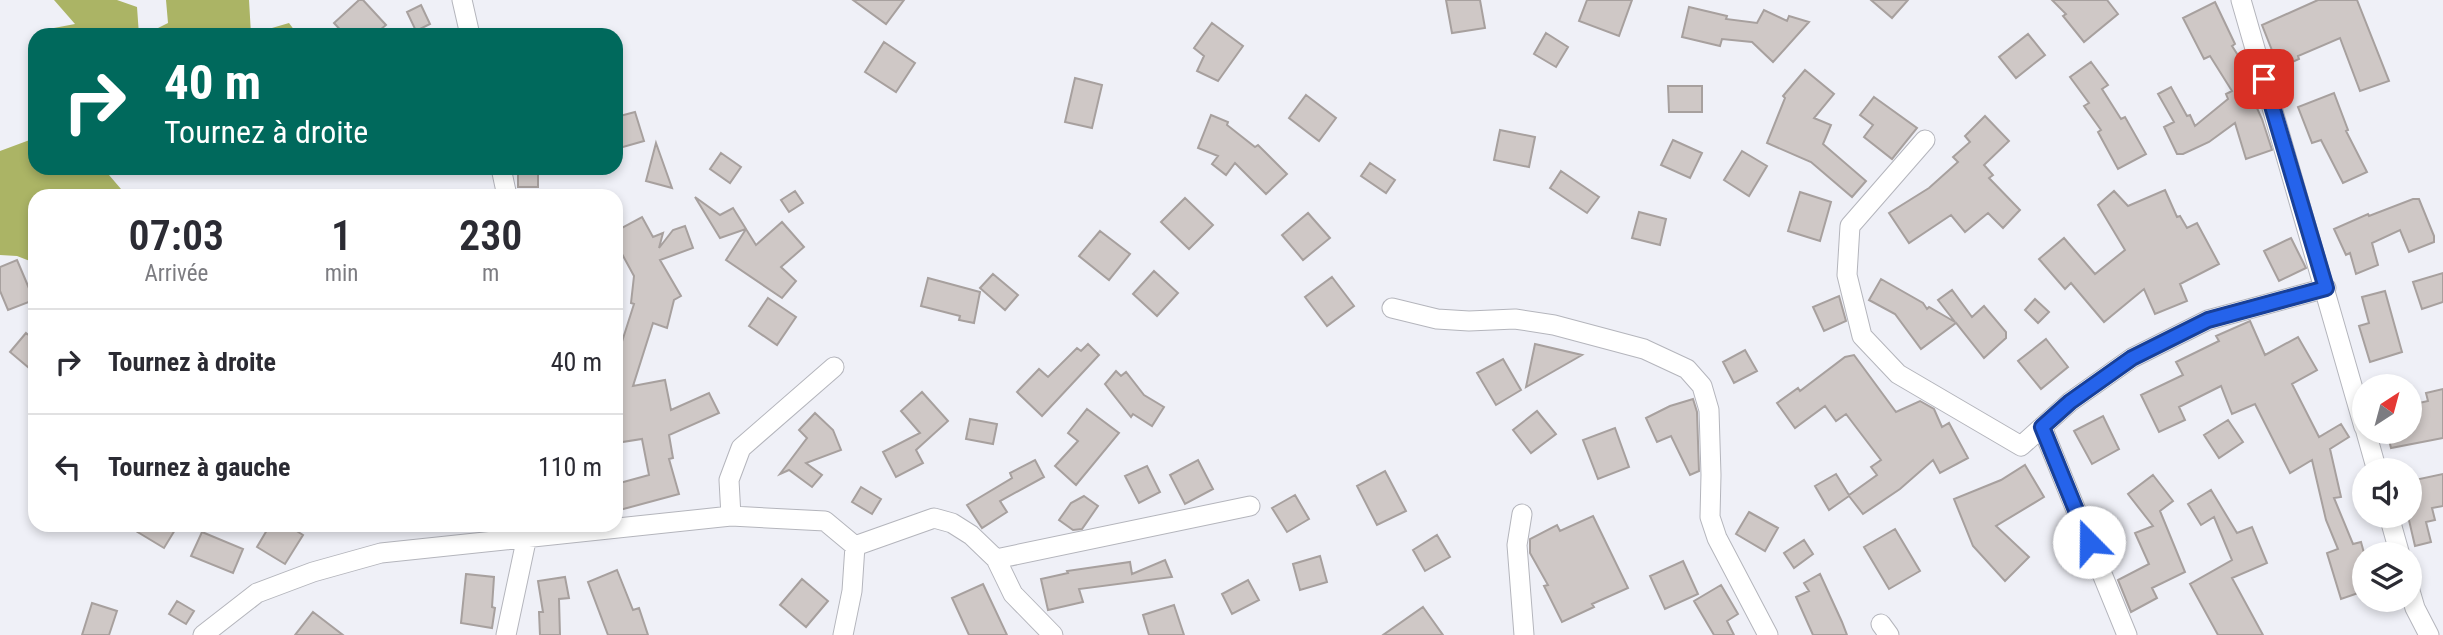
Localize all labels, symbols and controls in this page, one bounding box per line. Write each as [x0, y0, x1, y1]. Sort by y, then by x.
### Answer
pin [2234, 49, 2294, 109]
text: 40 m [164, 54, 261, 111]
icon: right [49, 56, 140, 147]
icon: arrive [2245, 60, 2283, 98]
text: Tournez à droite [164, 113, 368, 151]
text: 07:03 [129, 211, 224, 260]
text: 1 [331, 211, 352, 260]
text: 230 [459, 211, 522, 260]
text: Arrivée [144, 260, 208, 287]
text: min [325, 260, 358, 287]
text: m [482, 260, 499, 287]
icon: right [49, 343, 87, 381]
text: Tournez à droite [108, 347, 276, 377]
text: 40 m [551, 347, 602, 377]
north arrow [2352, 374, 2422, 444]
map controls [2352, 374, 2422, 612]
icon: left [49, 448, 87, 486]
text: Tournez à gauche [108, 452, 290, 482]
text: 110 m [538, 452, 602, 482]
button: sound [2352, 458, 2422, 528]
position arrow [2052, 505, 2126, 579]
button: layers [2352, 542, 2422, 612]

